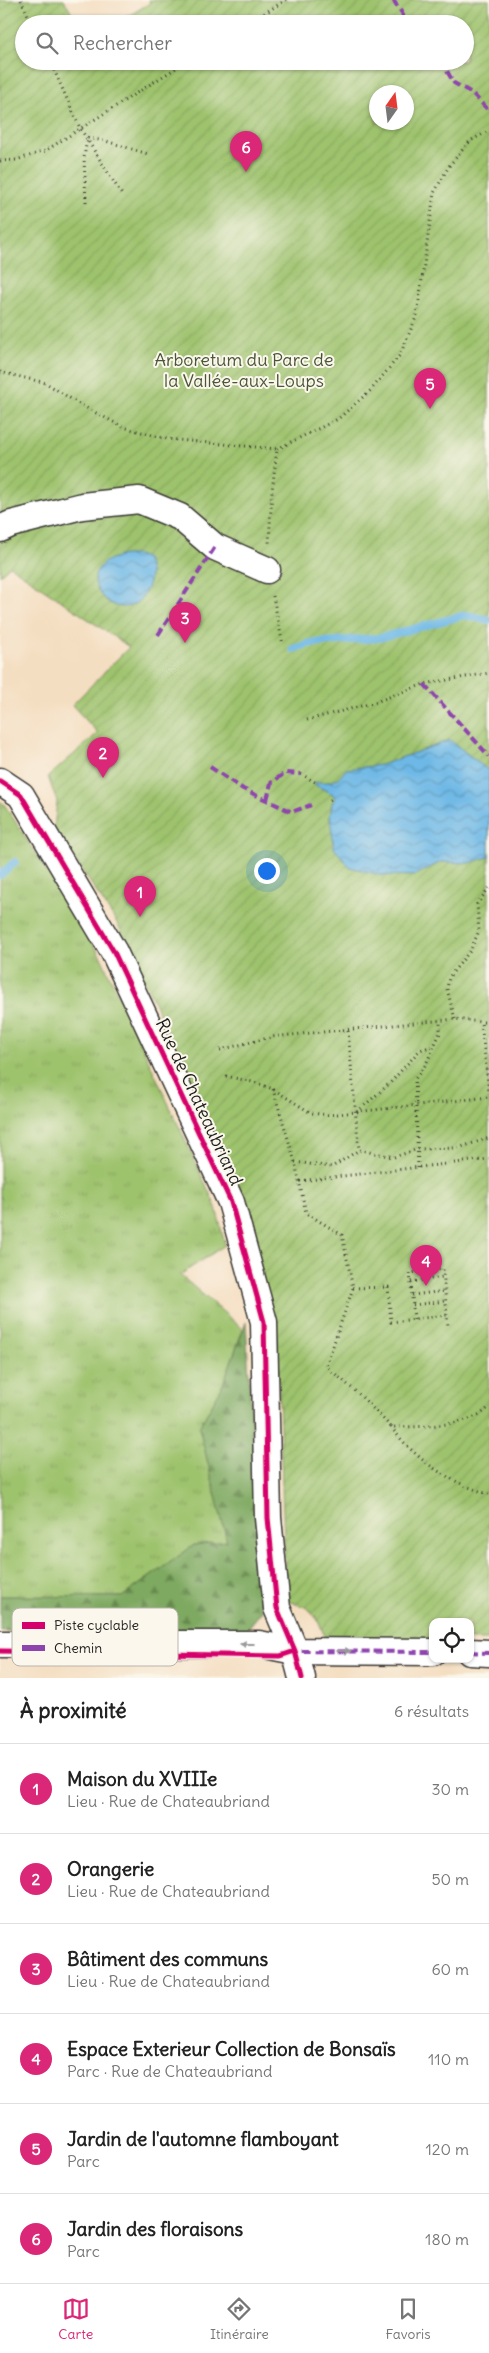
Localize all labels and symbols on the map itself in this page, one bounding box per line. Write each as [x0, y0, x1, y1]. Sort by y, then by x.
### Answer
north arrow [369, 85, 414, 130]
pin: 6 [230, 131, 262, 172]
park label: Arboretum du Parc de la Vallée-aux-Loups [155, 348, 333, 392]
pin: 5 [414, 368, 446, 409]
pin: 3 [169, 602, 201, 643]
pin: 2 [87, 737, 119, 778]
your location [254, 858, 280, 884]
pin: 1 [124, 876, 156, 917]
street label: Rue de Chateaubriand [151, 1015, 248, 1189]
pin: 4 [410, 1245, 442, 1286]
legend [12, 1608, 178, 1666]
text: Piste cyclable [54, 1616, 139, 1634]
text: Chemin [54, 1639, 102, 1657]
one-way arrow [239, 1640, 255, 1648]
one-way arrow [336, 1647, 352, 1655]

